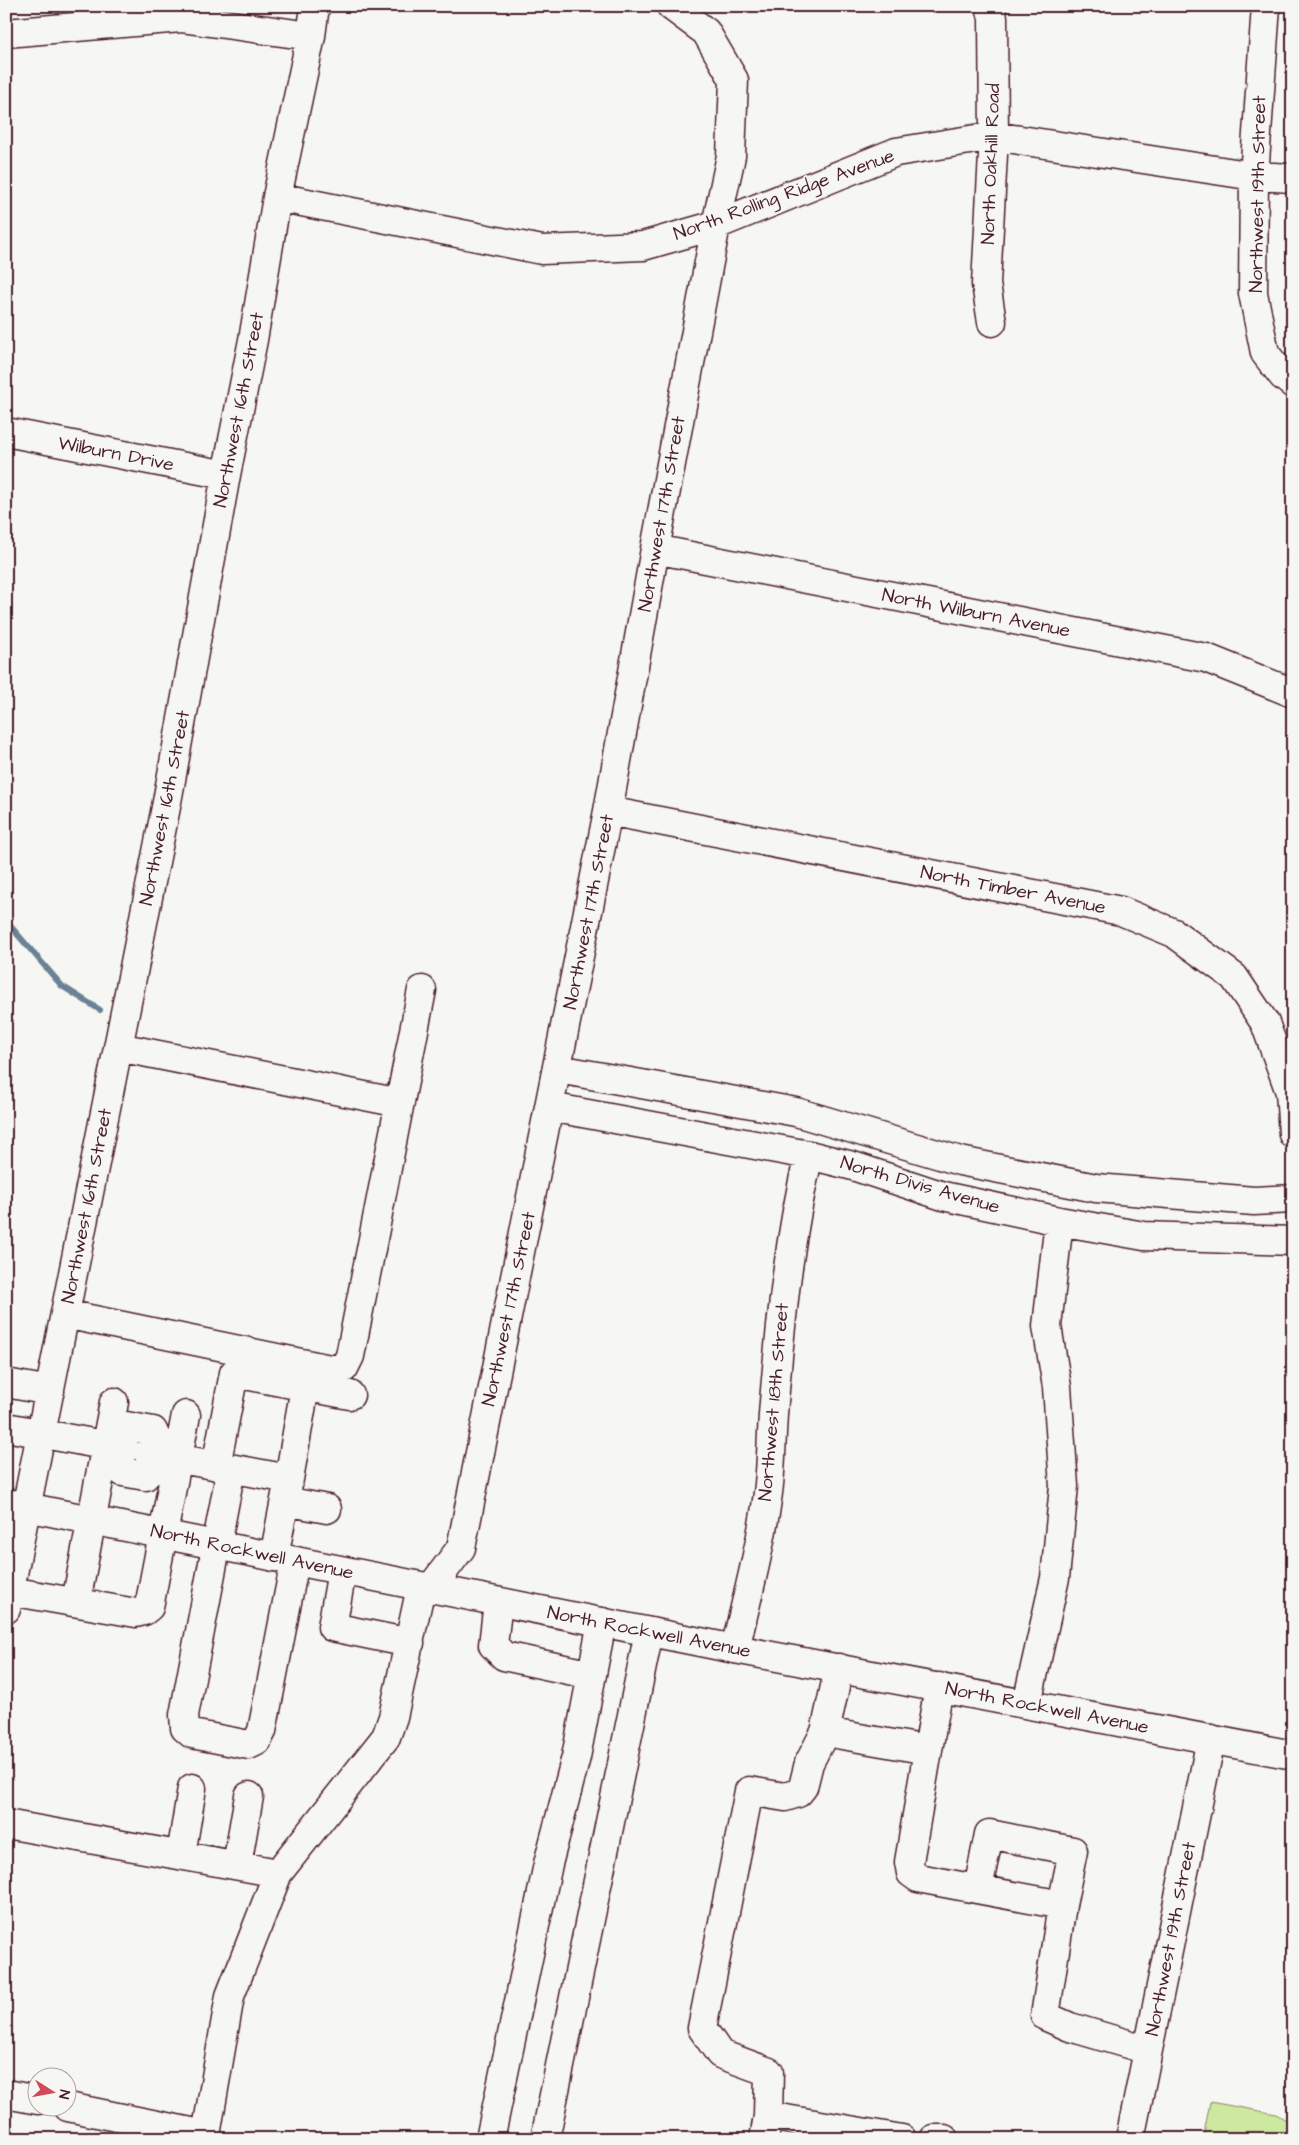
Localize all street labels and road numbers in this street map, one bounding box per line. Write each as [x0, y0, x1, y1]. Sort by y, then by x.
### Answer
street label: North Oakhill Road [975, 83, 1007, 245]
street label: Northwest 19th Street [1243, 95, 1273, 293]
street label: North Rolling Ridge Avenue [670, 142, 899, 249]
street label: Northwest 16th Street [207, 310, 271, 510]
street label: Northwest 17th Street [632, 414, 693, 614]
street label: Wilburn Drive [56, 430, 176, 478]
street label: North Wilburn Avenue [880, 582, 1072, 644]
street label: Northwest 16th Street [133, 708, 197, 908]
street label: Northwest 17th Street [557, 812, 621, 1012]
street label: North Timber Avenue [918, 859, 1108, 921]
street label: Northwest 16th Street [55, 1106, 119, 1306]
street label: North Divis Avenue [837, 1149, 1003, 1221]
street label: Northwest 17th Street [475, 1209, 543, 1409]
street label: Northwest 18th Street [752, 1302, 796, 1502]
street label: North Rockwell Avenue [148, 1517, 356, 1587]
street label: North Rockwell Avenue [545, 1599, 753, 1665]
street label: North Rockwell Avenue [943, 1675, 1151, 1741]
street label: Northwest 19th Street [1139, 1839, 1203, 2038]

